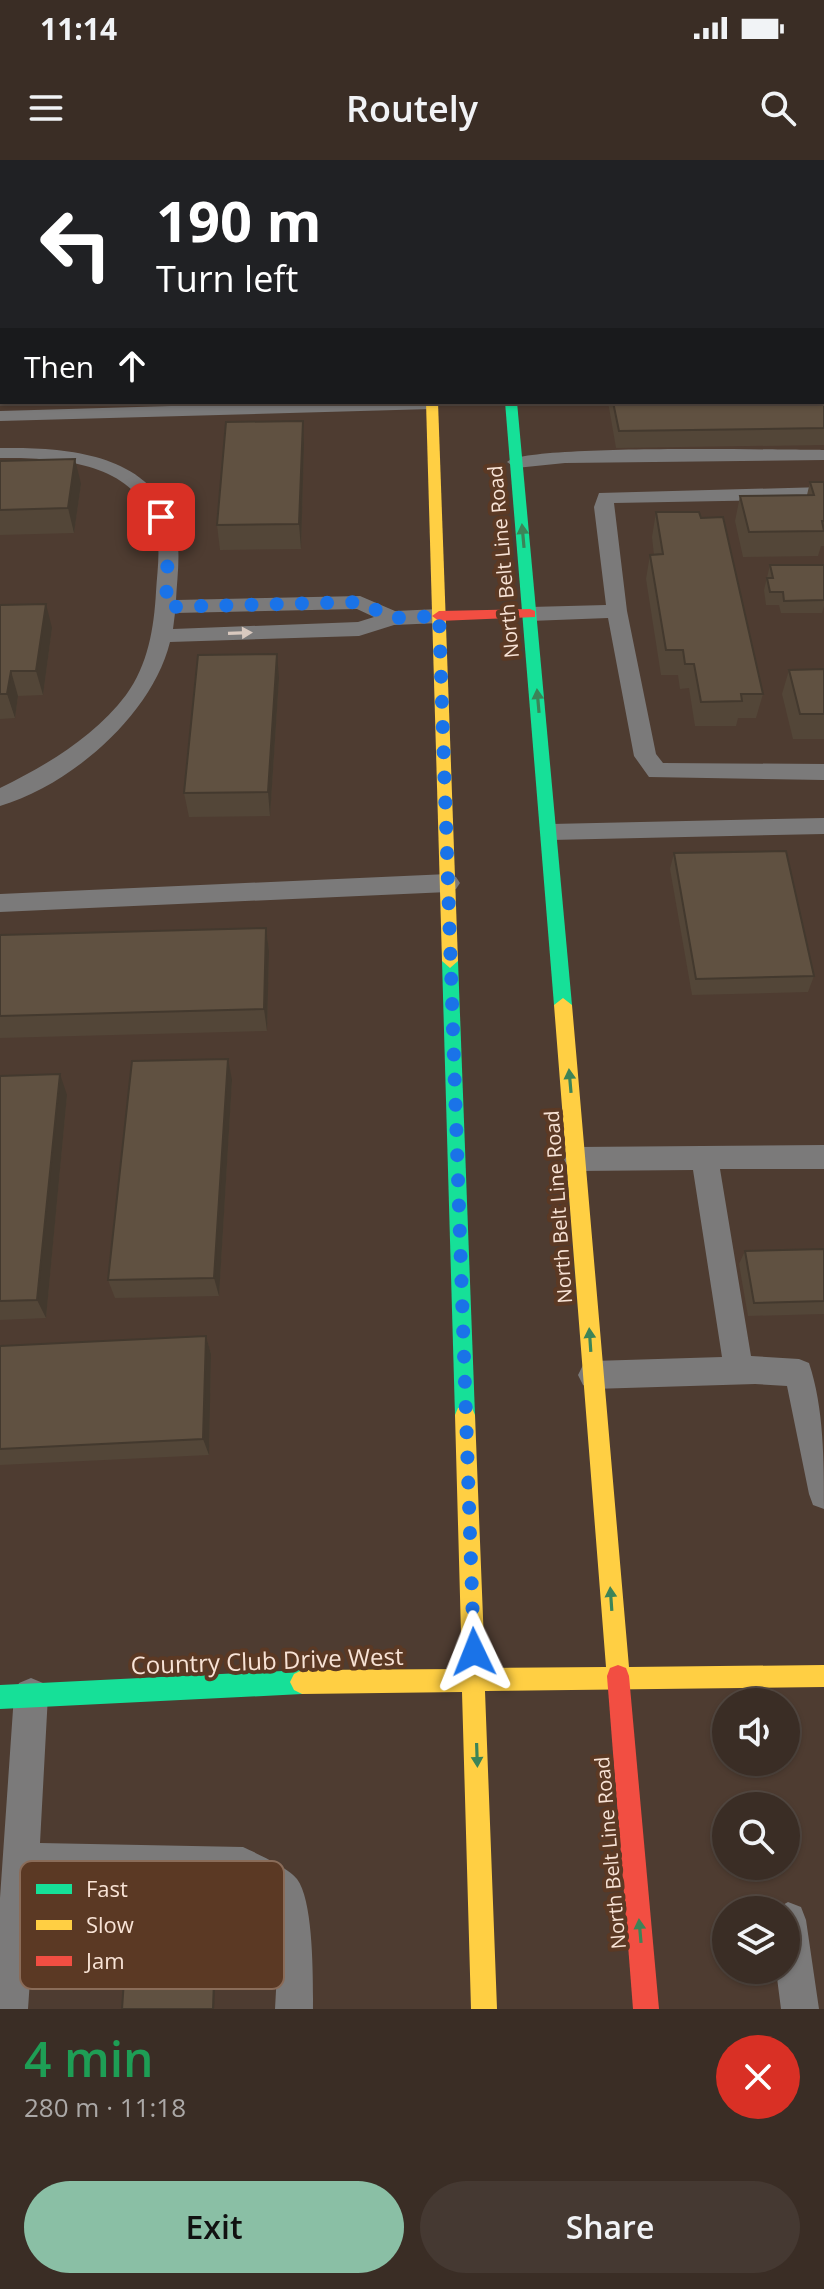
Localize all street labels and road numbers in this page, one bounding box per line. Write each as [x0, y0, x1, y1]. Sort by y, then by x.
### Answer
street label: North Belt Line Road [481, 465, 525, 659]
street label: North Belt Line Road [538, 1110, 578, 1304]
street label: Country Club Drive West [130, 1639, 404, 1681]
street label: North Belt Line Road [588, 1756, 632, 1950]

